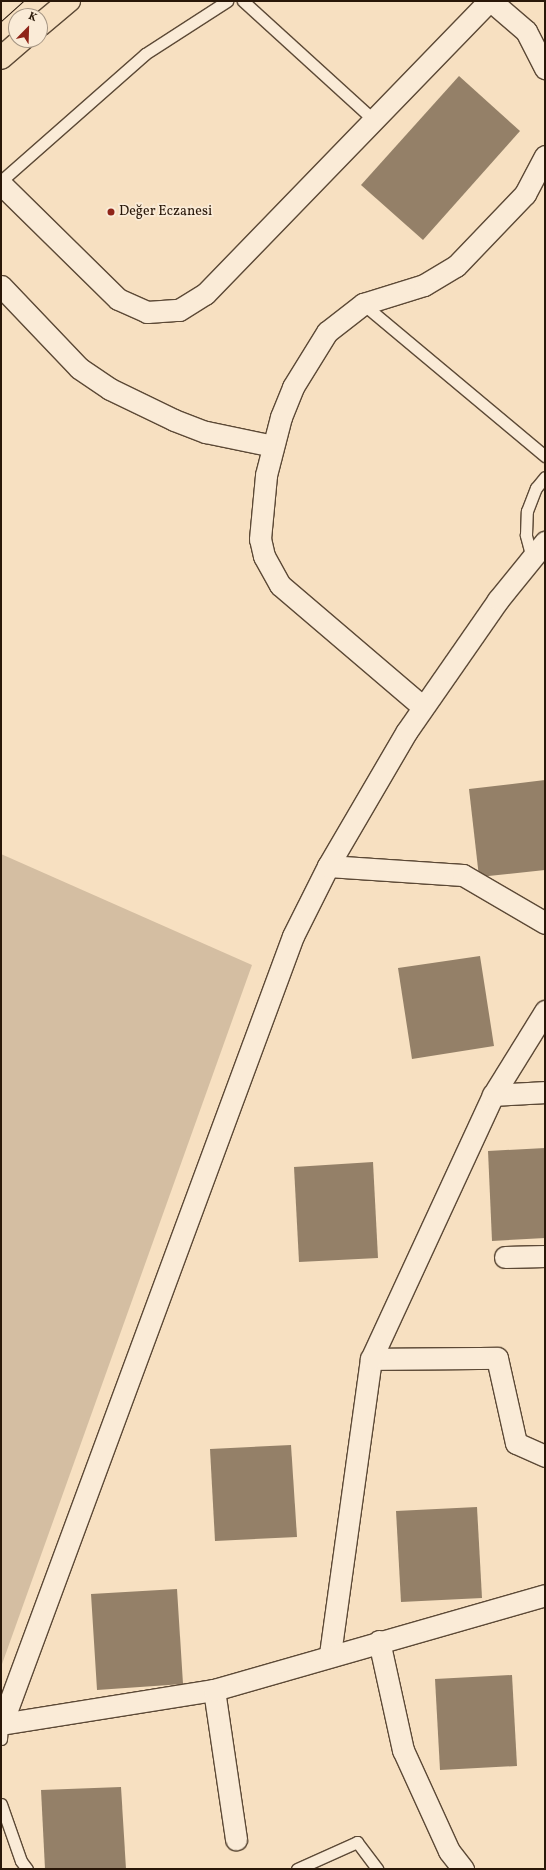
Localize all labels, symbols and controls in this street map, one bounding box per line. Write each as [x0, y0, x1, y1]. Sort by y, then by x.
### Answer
north arrow [8, 8, 48, 48]
text: K [26, 9, 39, 26]
place label: Değer Eczanesi [119, 204, 212, 220]
marker: Değer Eczanesi [106, 207, 116, 217]

